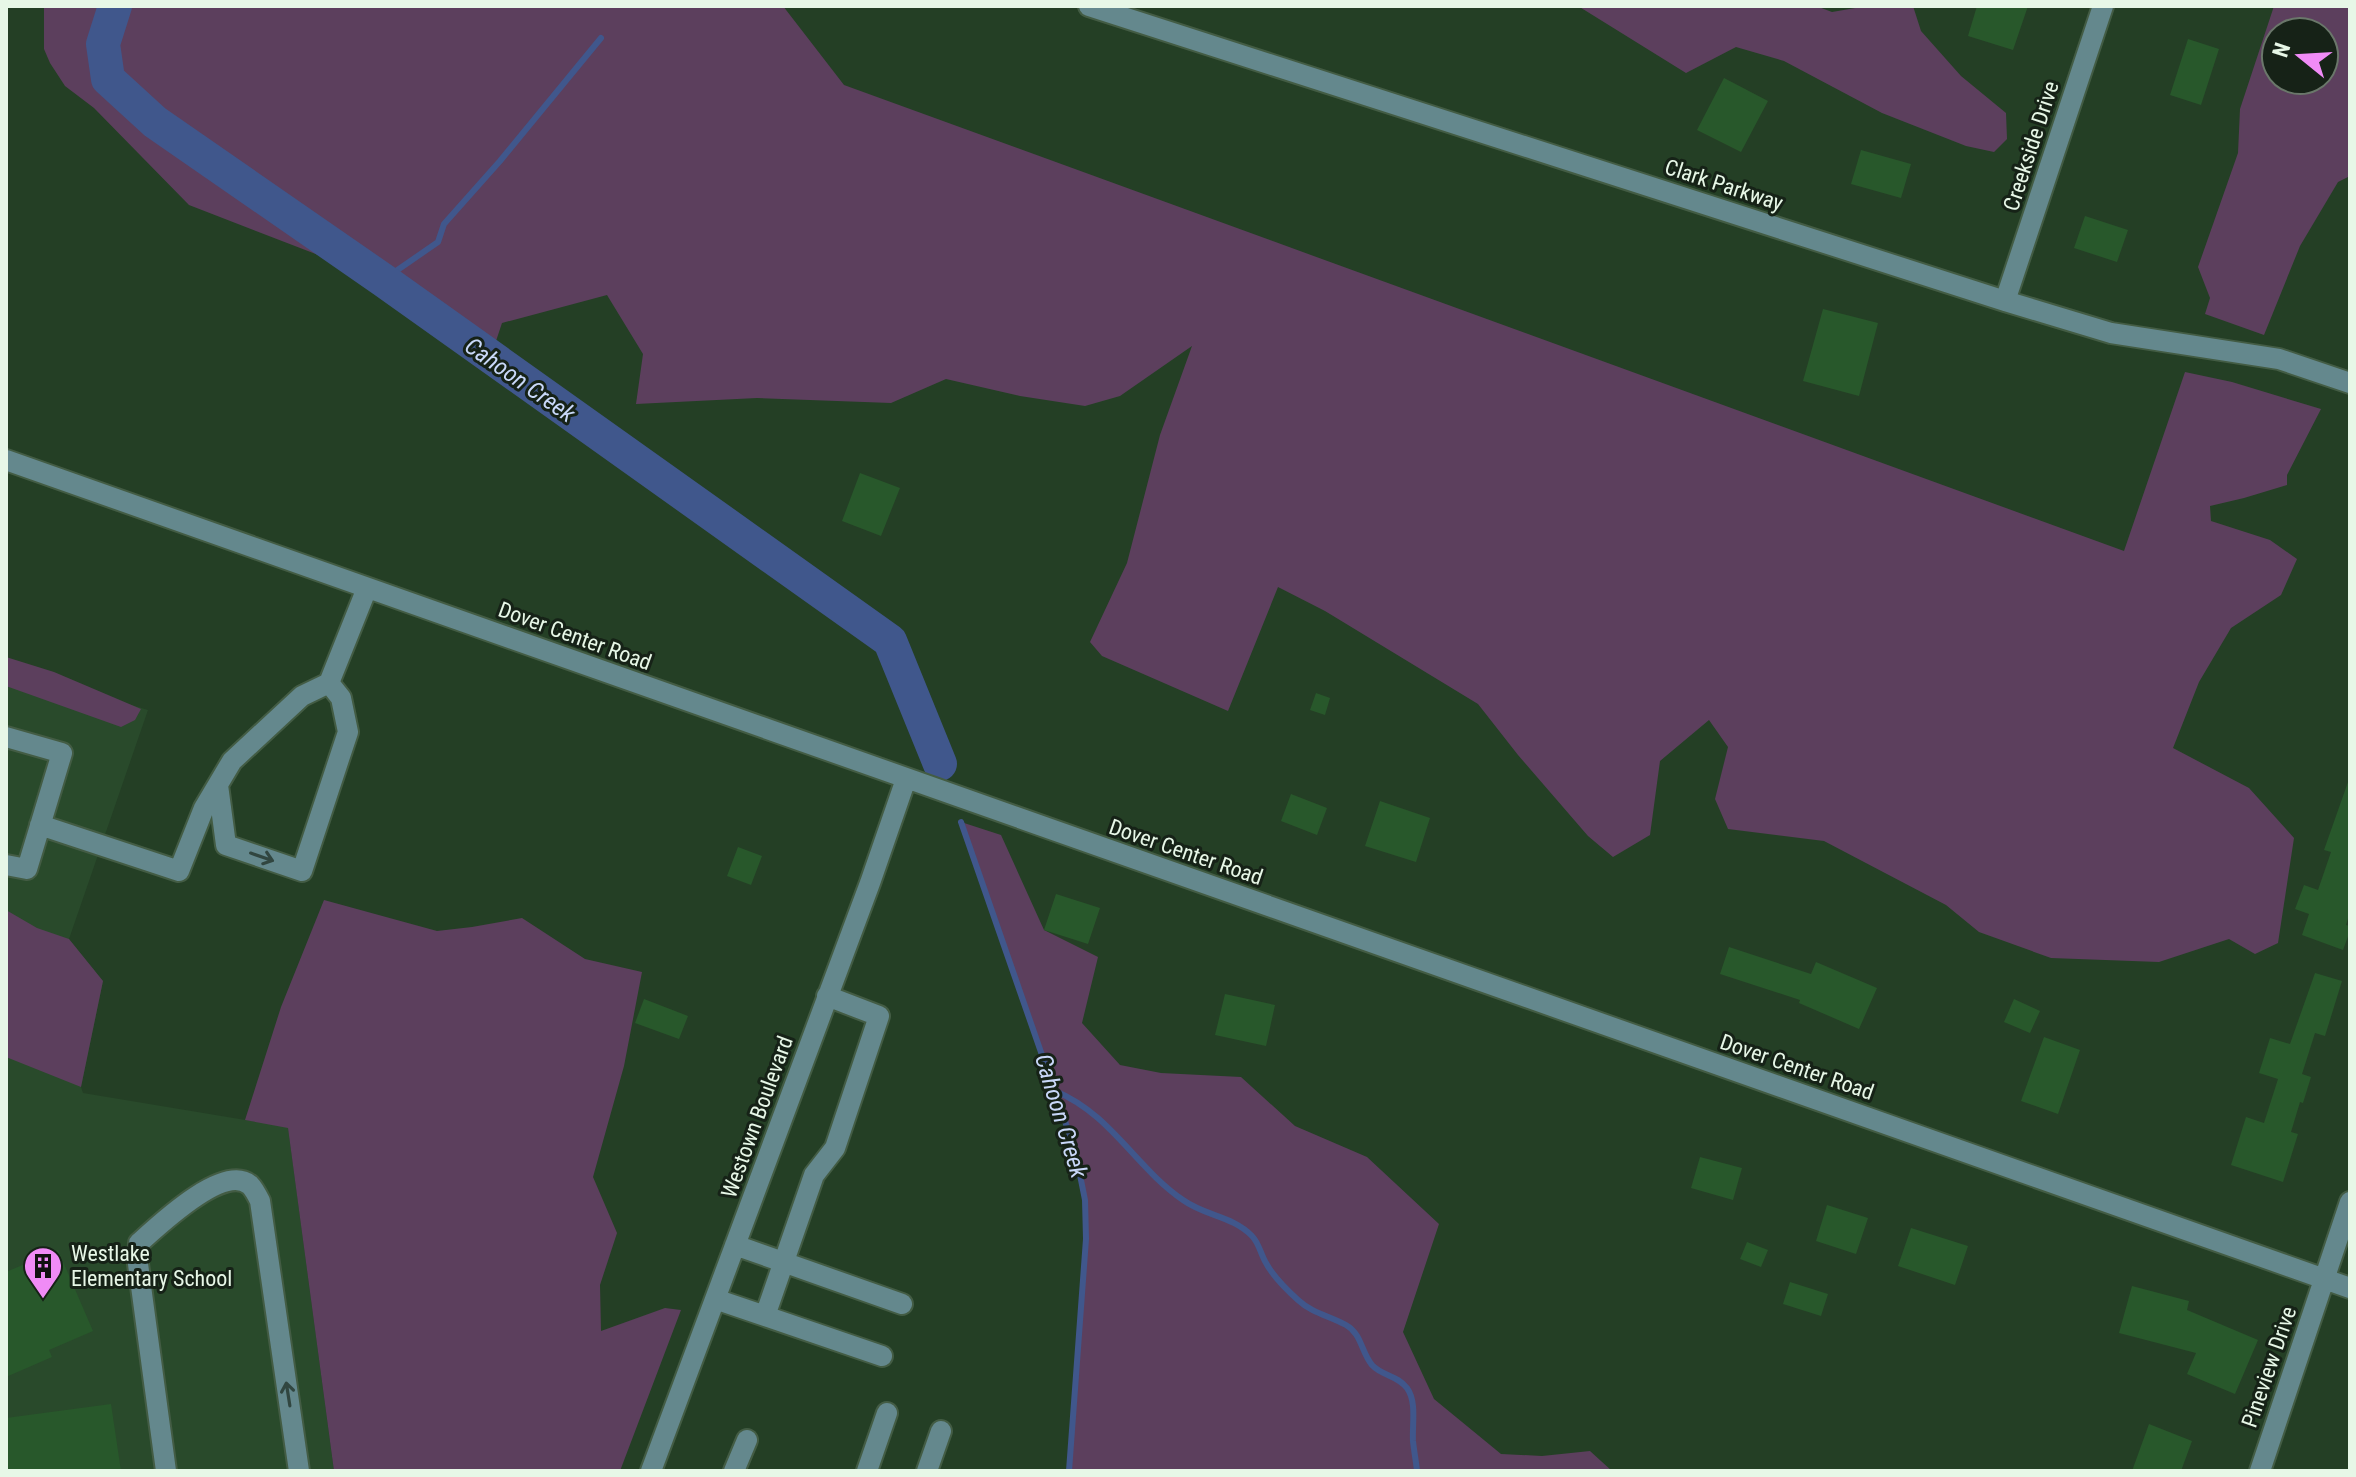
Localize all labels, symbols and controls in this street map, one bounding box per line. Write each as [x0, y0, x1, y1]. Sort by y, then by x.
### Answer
north arrow [2260, 16, 2340, 96]
text: N [2267, 40, 2295, 60]
street label: Creekside Drive [1998, 78, 2064, 214]
street label: Clark Parkway [1662, 154, 1786, 216]
water label: Cahoon Creek [460, 332, 581, 428]
street label: Dover Center Road [495, 597, 655, 675]
street label: Dover Center Road [1106, 814, 1266, 890]
one-way arrow [249, 851, 274, 866]
street label: Dover Center Road [1717, 1029, 1877, 1105]
street label: Westown Boulevard [716, 1033, 798, 1201]
water label: Cahoon Creek [1029, 1051, 1093, 1182]
place label: Westlake Elementary School [71, 1241, 232, 1291]
building icon: Westlake Elementary School [22, 1245, 64, 1300]
street label: Pineview Drive [2237, 1303, 2301, 1431]
one-way arrow [280, 1382, 295, 1407]

